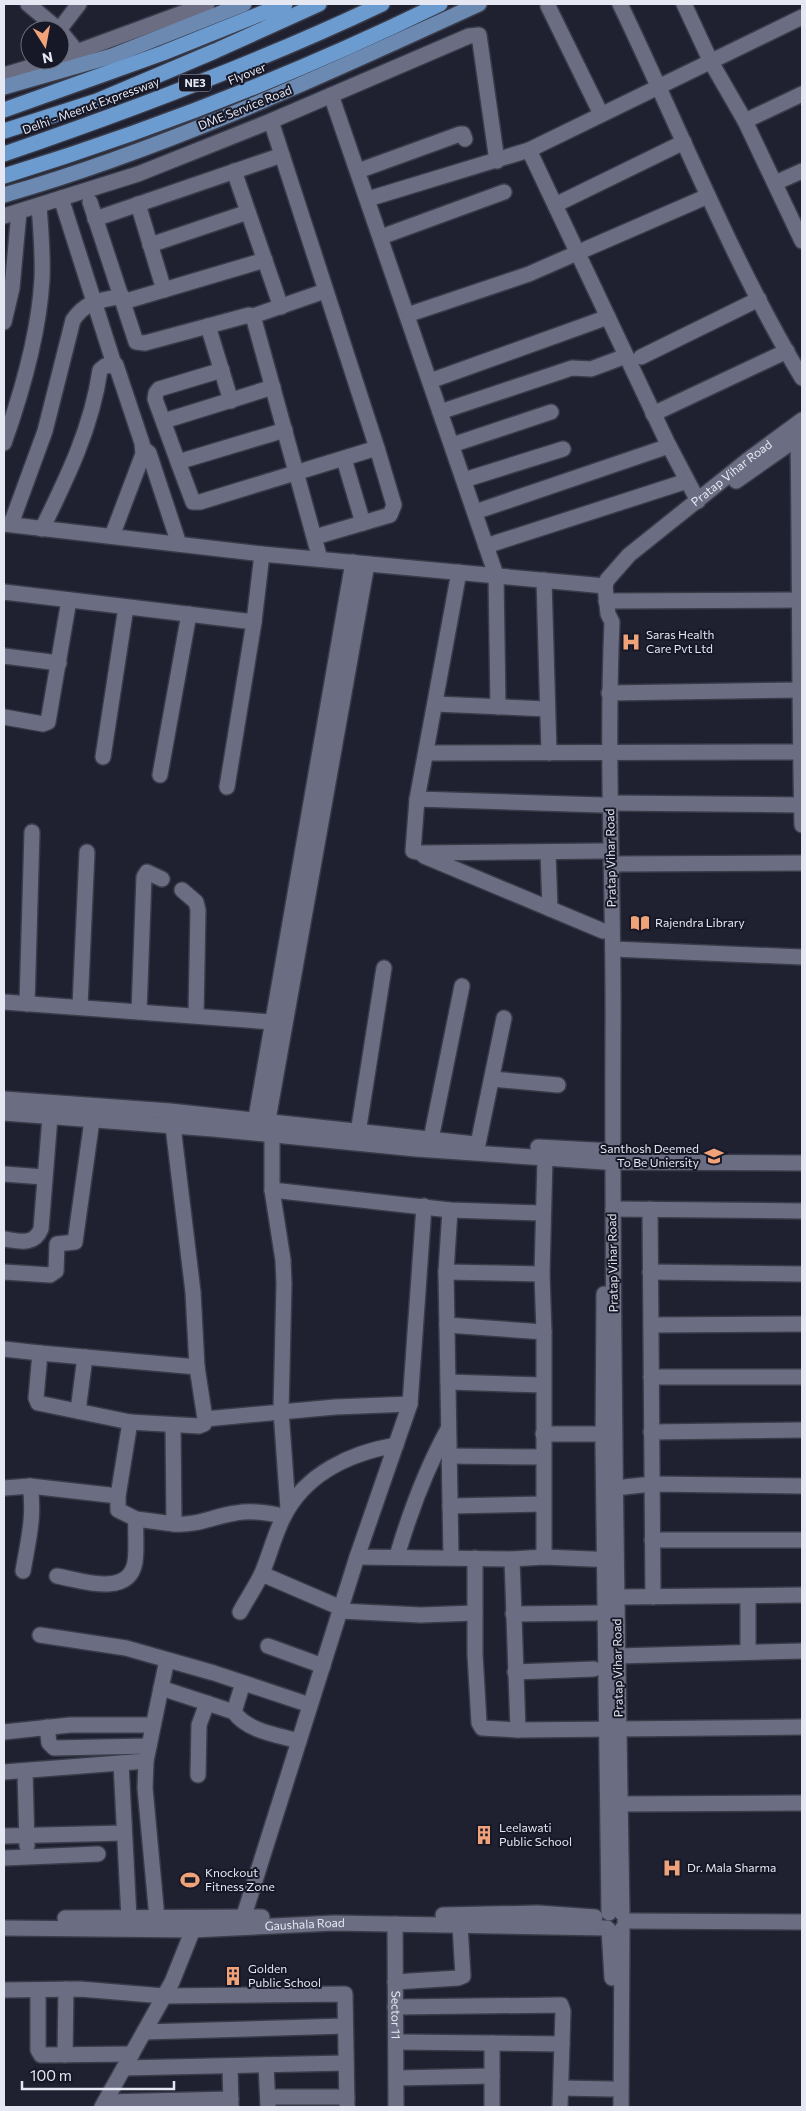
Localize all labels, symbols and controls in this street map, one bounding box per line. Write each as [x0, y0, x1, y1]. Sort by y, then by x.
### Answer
north arrow [20, 20, 70, 70]
text: N [41, 49, 54, 68]
street label: Flyover [225, 59, 268, 87]
street label: Delhi - Meerut Expressway [20, 74, 161, 136]
road number: NE3 [179, 75, 211, 92]
street label: DME Service Road [196, 82, 293, 132]
street label: Pratap Vihar Road [688, 437, 774, 509]
place label: Saras Health Care Pvt Ltd [646, 627, 714, 655]
hospital icon: Saras Health Care Pvt Ltd [620, 631, 642, 653]
street label: Pratap Vihar Road [602, 809, 618, 907]
library icon: Rajendra Library [629, 912, 651, 934]
place label: Rajendra Library [655, 915, 745, 929]
place label: Santhosh Deemed To Be Uniersity [600, 1141, 699, 1169]
school or university icon: Santhosh Deemed To Be Uniersity [703, 1145, 725, 1167]
street label: Pratap Vihar Road [604, 1214, 620, 1312]
street label: Pratap Vihar Road [609, 1619, 625, 1717]
place label: Leelawati Public School [499, 1820, 572, 1848]
building icon: Leelawati Public School [473, 1824, 495, 1846]
hospital icon: Dr. Mala Sharma [661, 1857, 683, 1879]
place label: Dr. Mala Sharma [687, 1860, 776, 1874]
place label: Knockout Fitness Zone [205, 1865, 275, 1893]
sports icon: Knockout Fitness Zone [179, 1869, 201, 1891]
street label: Gaushala Road [264, 1915, 345, 1932]
place label: Golden Public School [248, 1961, 321, 1989]
building icon: Golden Public School [222, 1965, 244, 1987]
street label: Sector 11 [389, 1991, 404, 2039]
scale bar [22, 2058, 175, 2090]
text: 100 m [30, 2066, 72, 2084]

